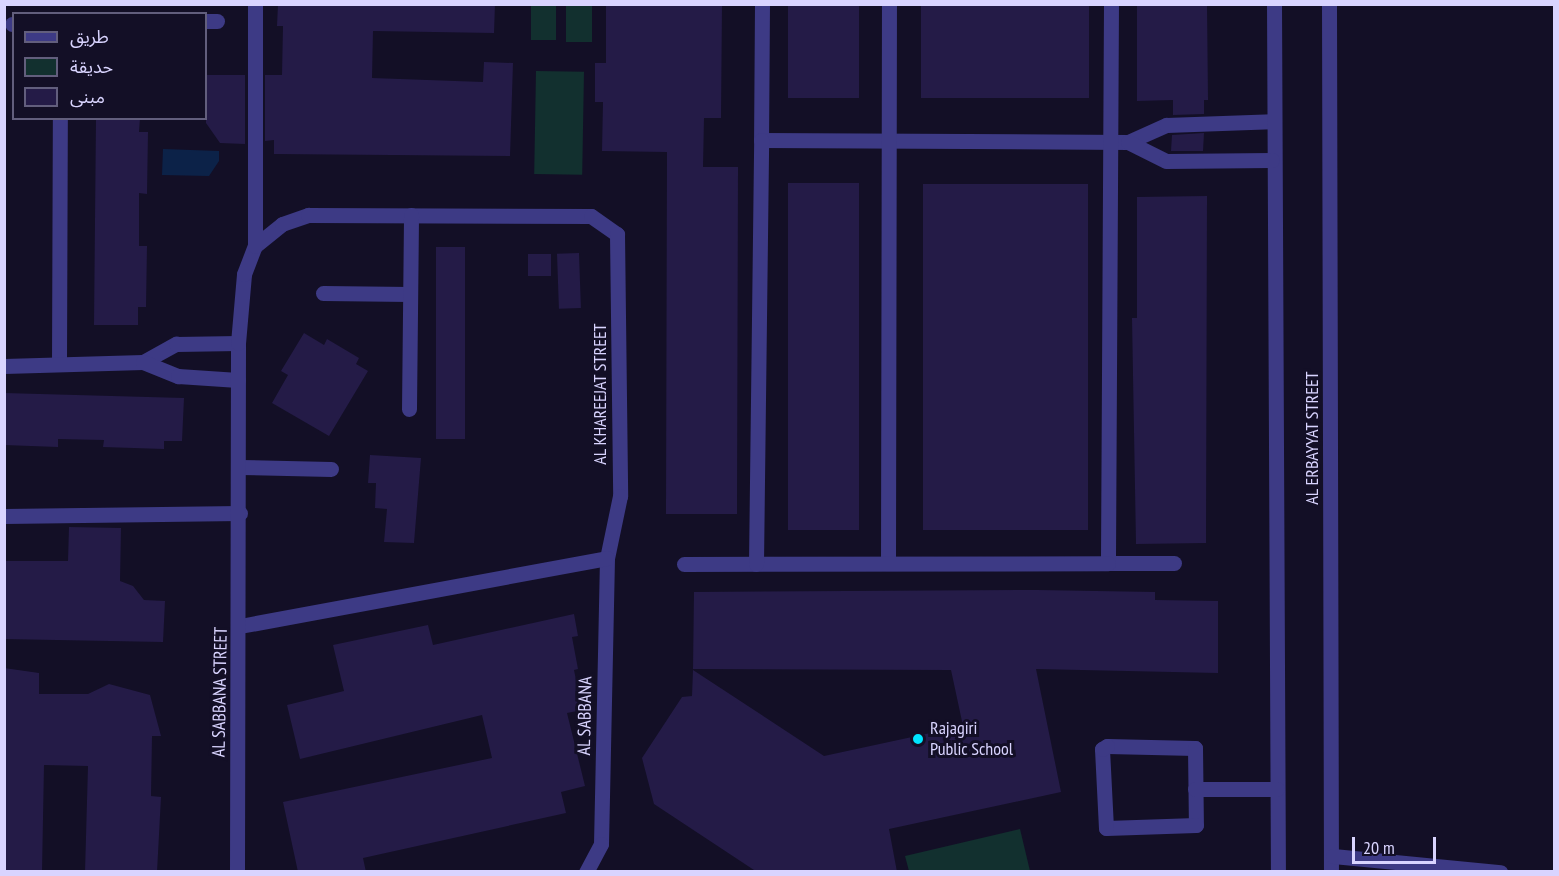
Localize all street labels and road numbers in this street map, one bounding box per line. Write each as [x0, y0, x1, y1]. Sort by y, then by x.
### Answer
street label: AL KHAREEJAT STREET [589, 323, 611, 465]
street label: AL ERBAYYAT STREET [1301, 371, 1323, 505]
street label: AL SABBANA STREET [208, 626, 232, 758]
street label: AL SABBANA [574, 676, 596, 756]

